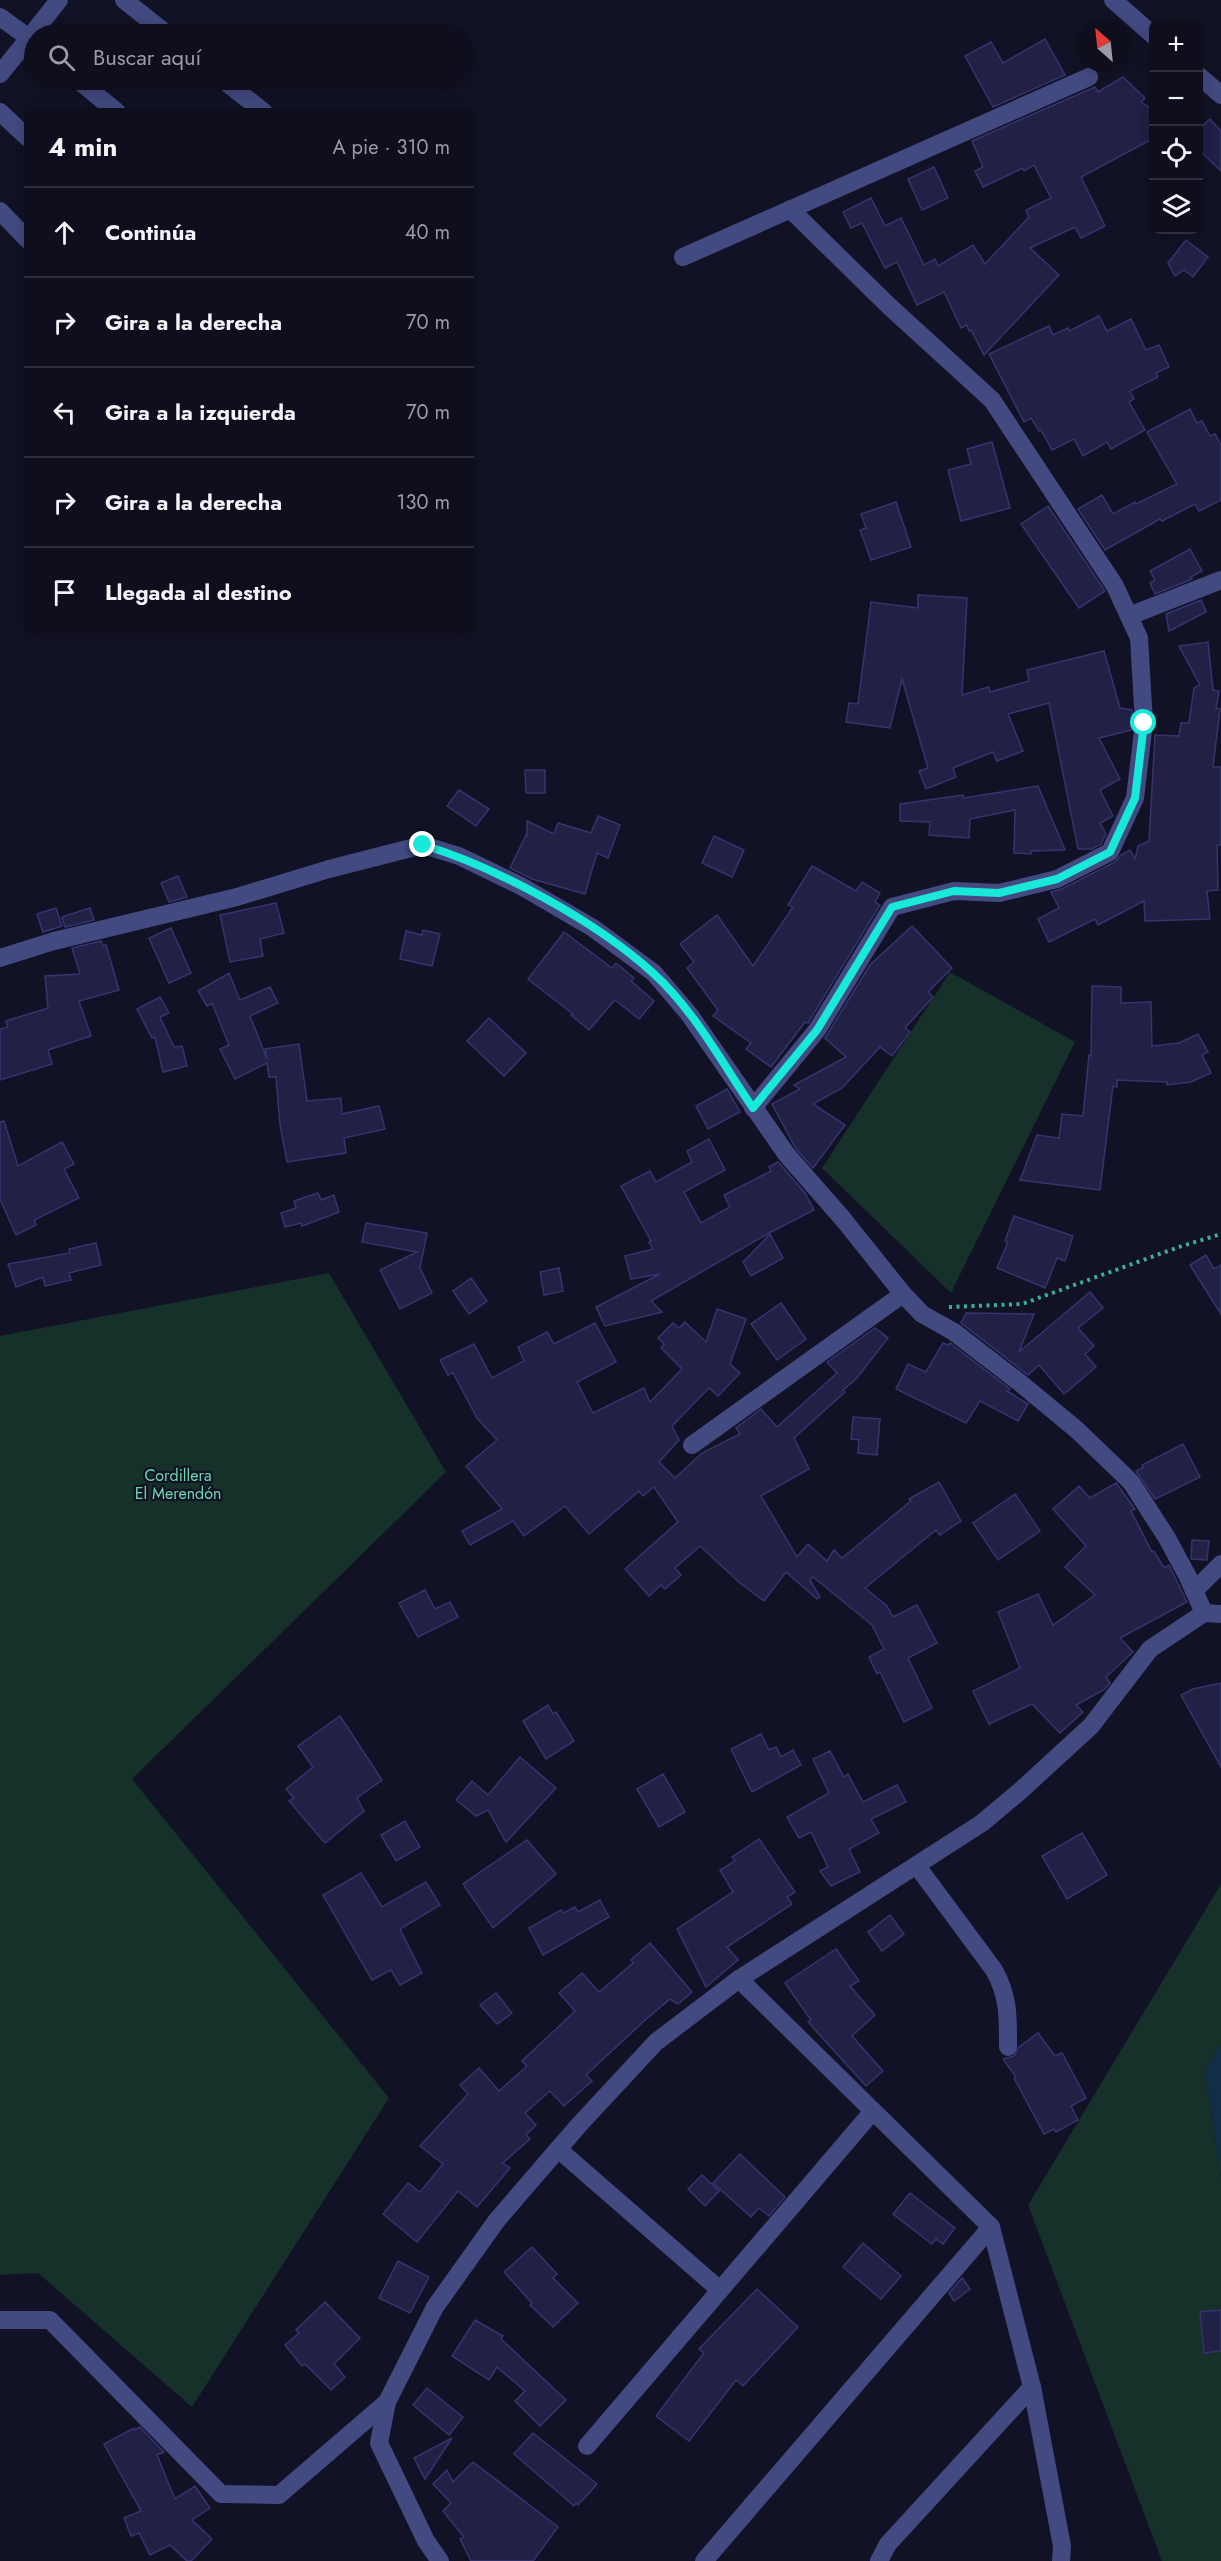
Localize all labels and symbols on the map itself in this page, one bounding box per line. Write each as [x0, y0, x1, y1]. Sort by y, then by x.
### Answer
north arrow [1077, 18, 1131, 72]
route start [1130, 709, 1156, 735]
route end [409, 831, 435, 857]
park label: Cordillera El Merendón [135, 1464, 221, 1505]

